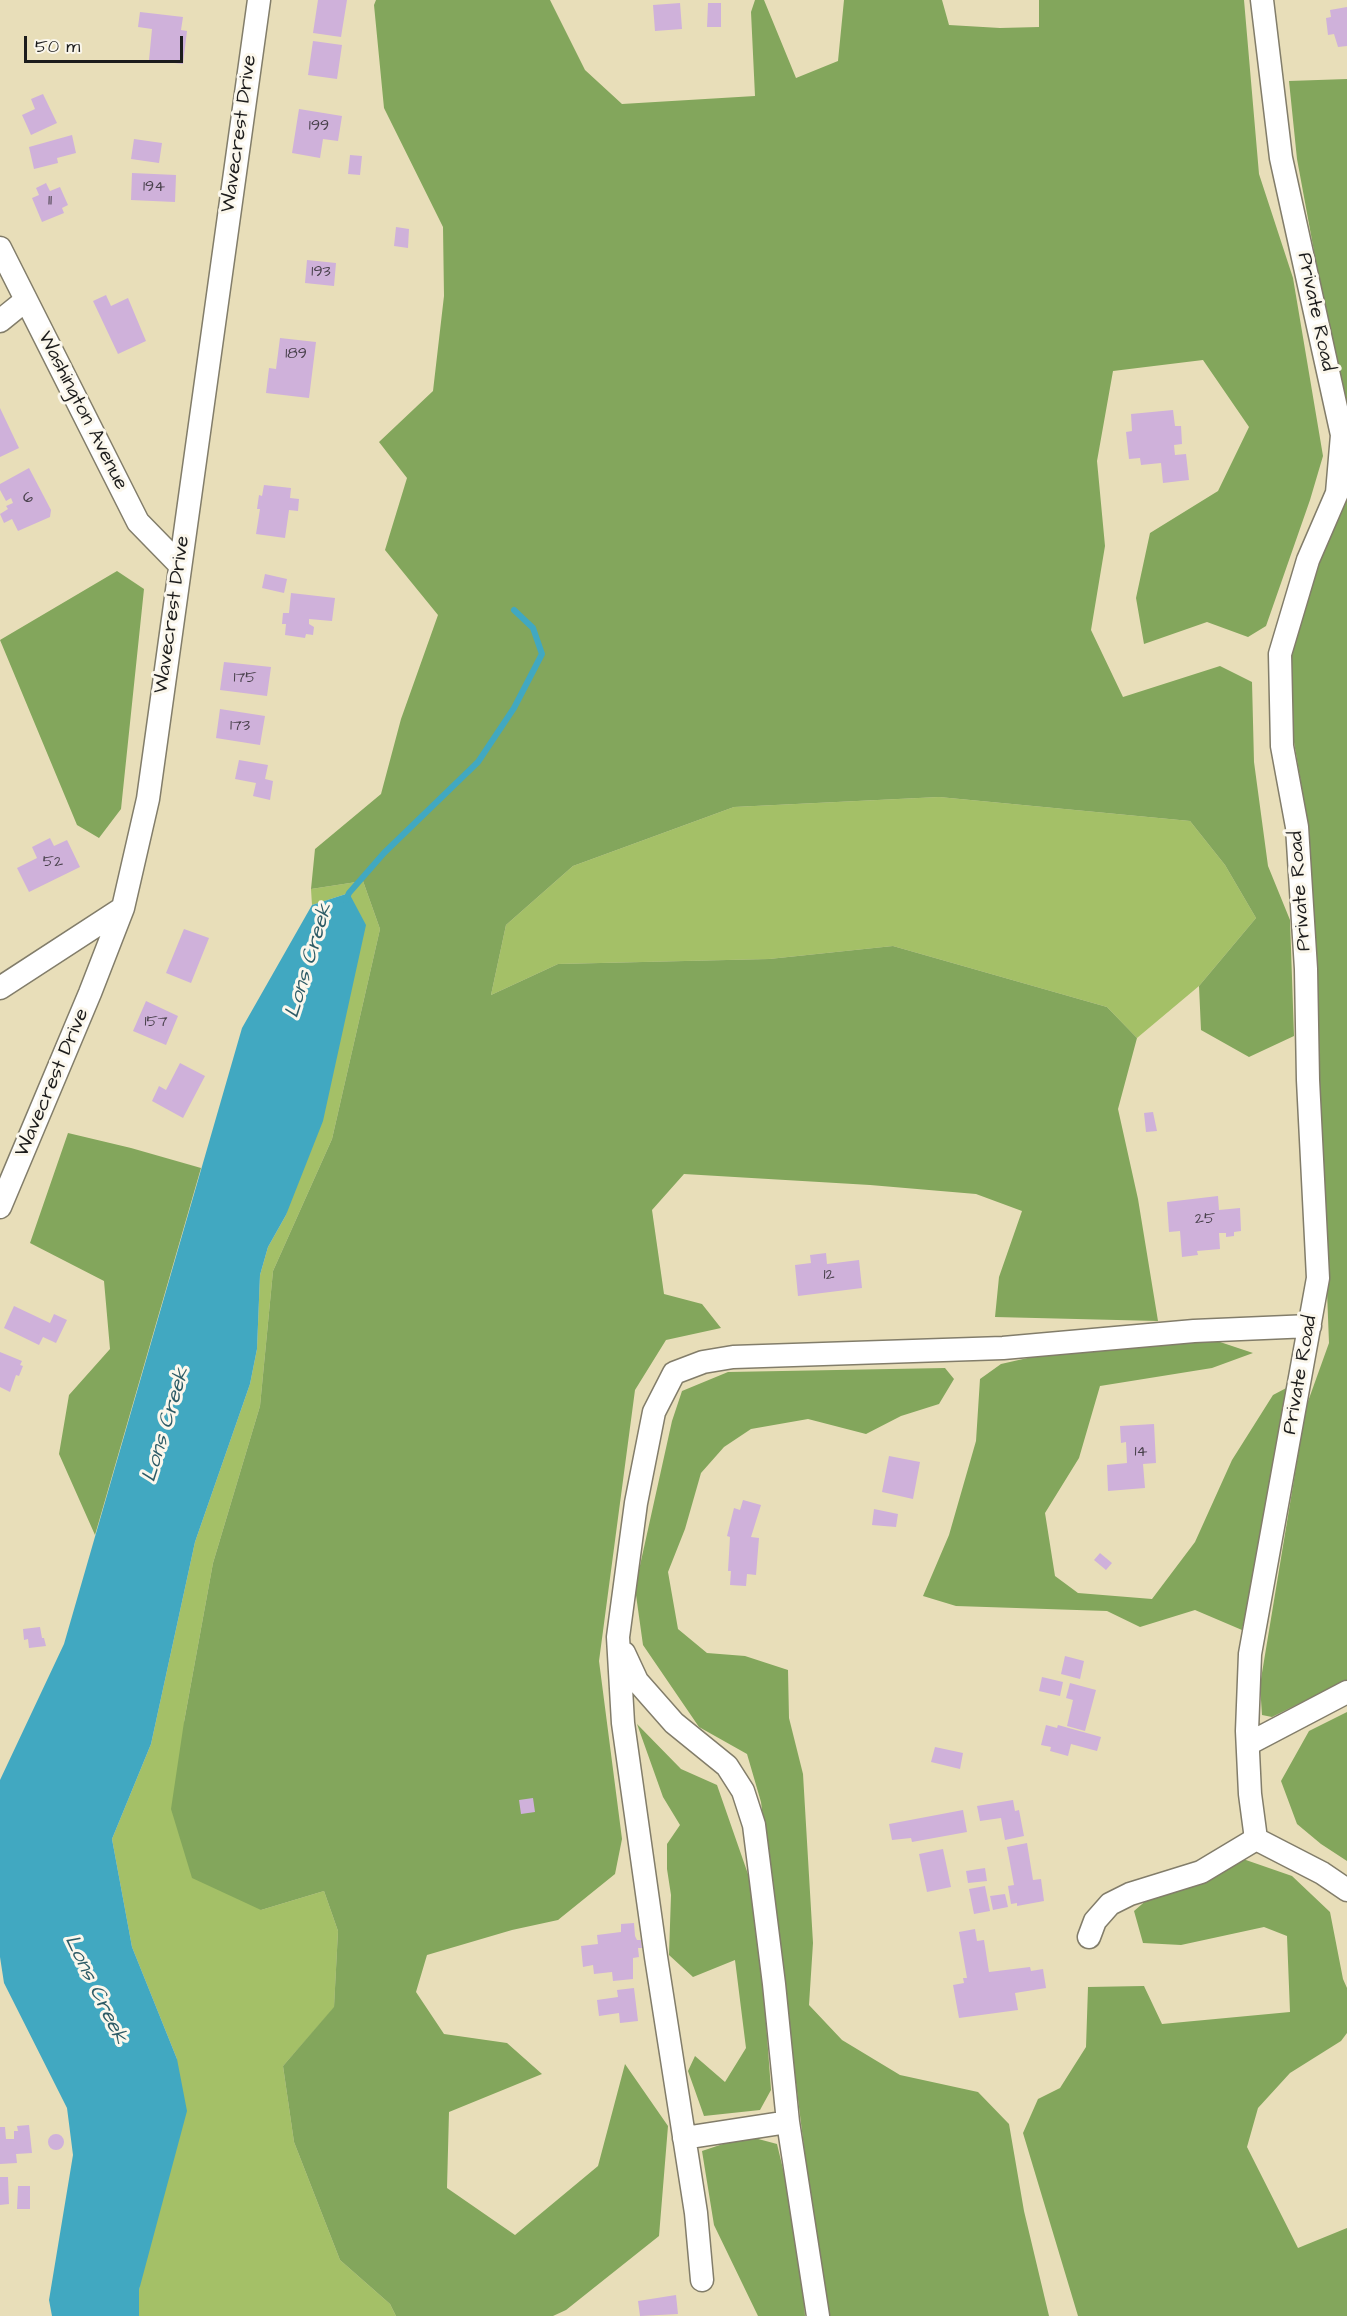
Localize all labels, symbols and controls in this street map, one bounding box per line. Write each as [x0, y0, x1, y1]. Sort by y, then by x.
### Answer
scale bar [27, 24, 186, 62]
text: 50 m [35, 34, 80, 59]
street label: Wavecrest Drive [217, 54, 263, 214]
house number: 199 [309, 117, 329, 137]
house number: 194 [143, 178, 165, 198]
house number: 11 [48, 192, 52, 212]
street label: Private Road [1291, 251, 1339, 373]
house number: 193 [311, 263, 331, 283]
street label: Washington Avenue [32, 328, 132, 494]
house number: 189 [285, 345, 307, 365]
house number: 6 [23, 489, 33, 509]
street label: Wavecrest Drive [150, 535, 196, 695]
house number: 175 [233, 669, 257, 689]
house number: 173 [230, 717, 250, 737]
street label: Private Road [1285, 830, 1317, 952]
house number: 52 [43, 853, 63, 873]
water label: Lons Creek [281, 901, 339, 1021]
street label: Wavecrest Drive [11, 1005, 95, 1161]
house number: 157 [144, 1013, 168, 1033]
house number: 25 [1195, 1210, 1215, 1230]
house number: 12 [823, 1266, 835, 1286]
street label: Private Road [1279, 1314, 1323, 1436]
water label: Lons Creek [138, 1365, 196, 1485]
house number: 14 [1135, 1443, 1147, 1463]
water label: Lons Creek [58, 1932, 132, 2048]

